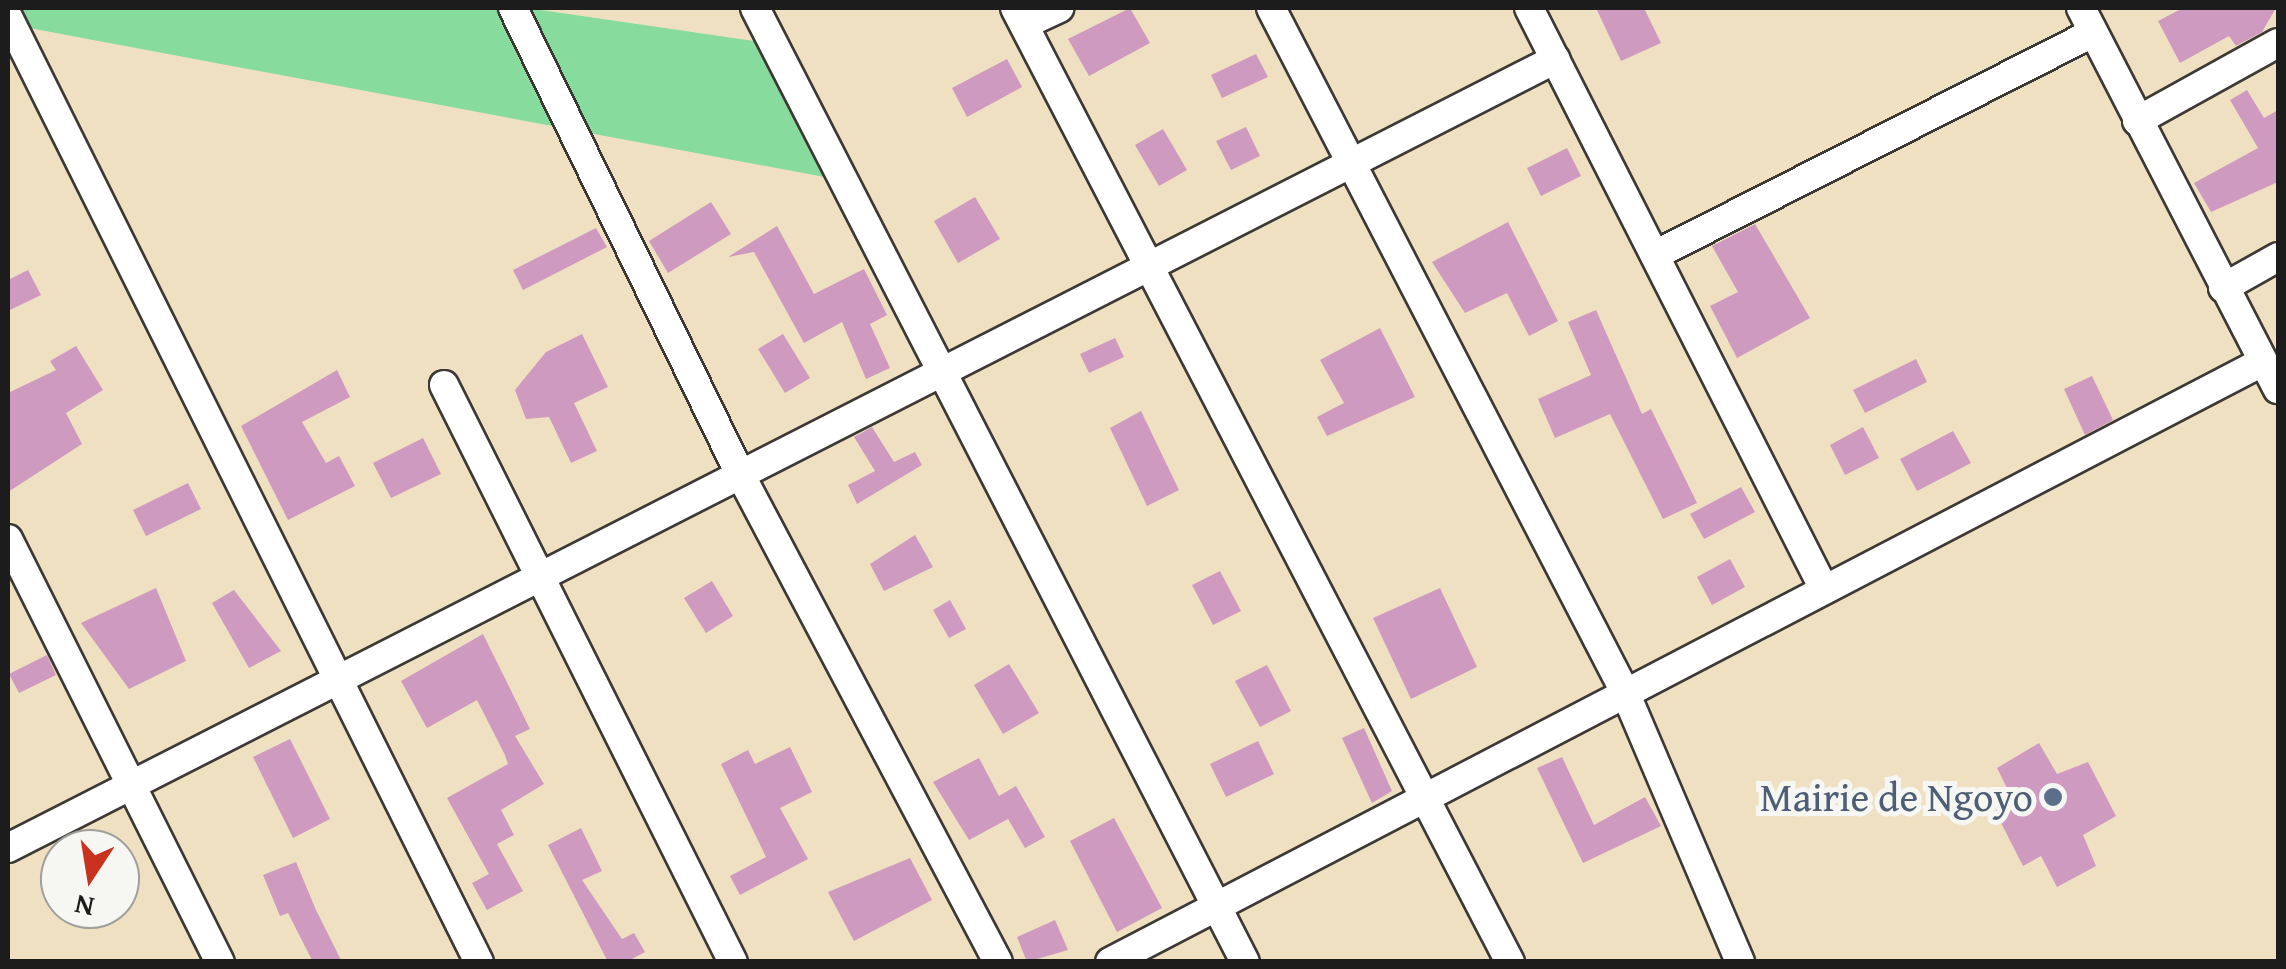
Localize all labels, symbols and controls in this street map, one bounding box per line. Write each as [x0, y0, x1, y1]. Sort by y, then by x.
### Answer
place label: Mairie de Ngoyo [1760, 773, 2033, 821]
marker: Mairie de Ngoyo [2042, 786, 2064, 808]
north arrow [40, 829, 140, 929]
text: N [71, 885, 97, 929]

